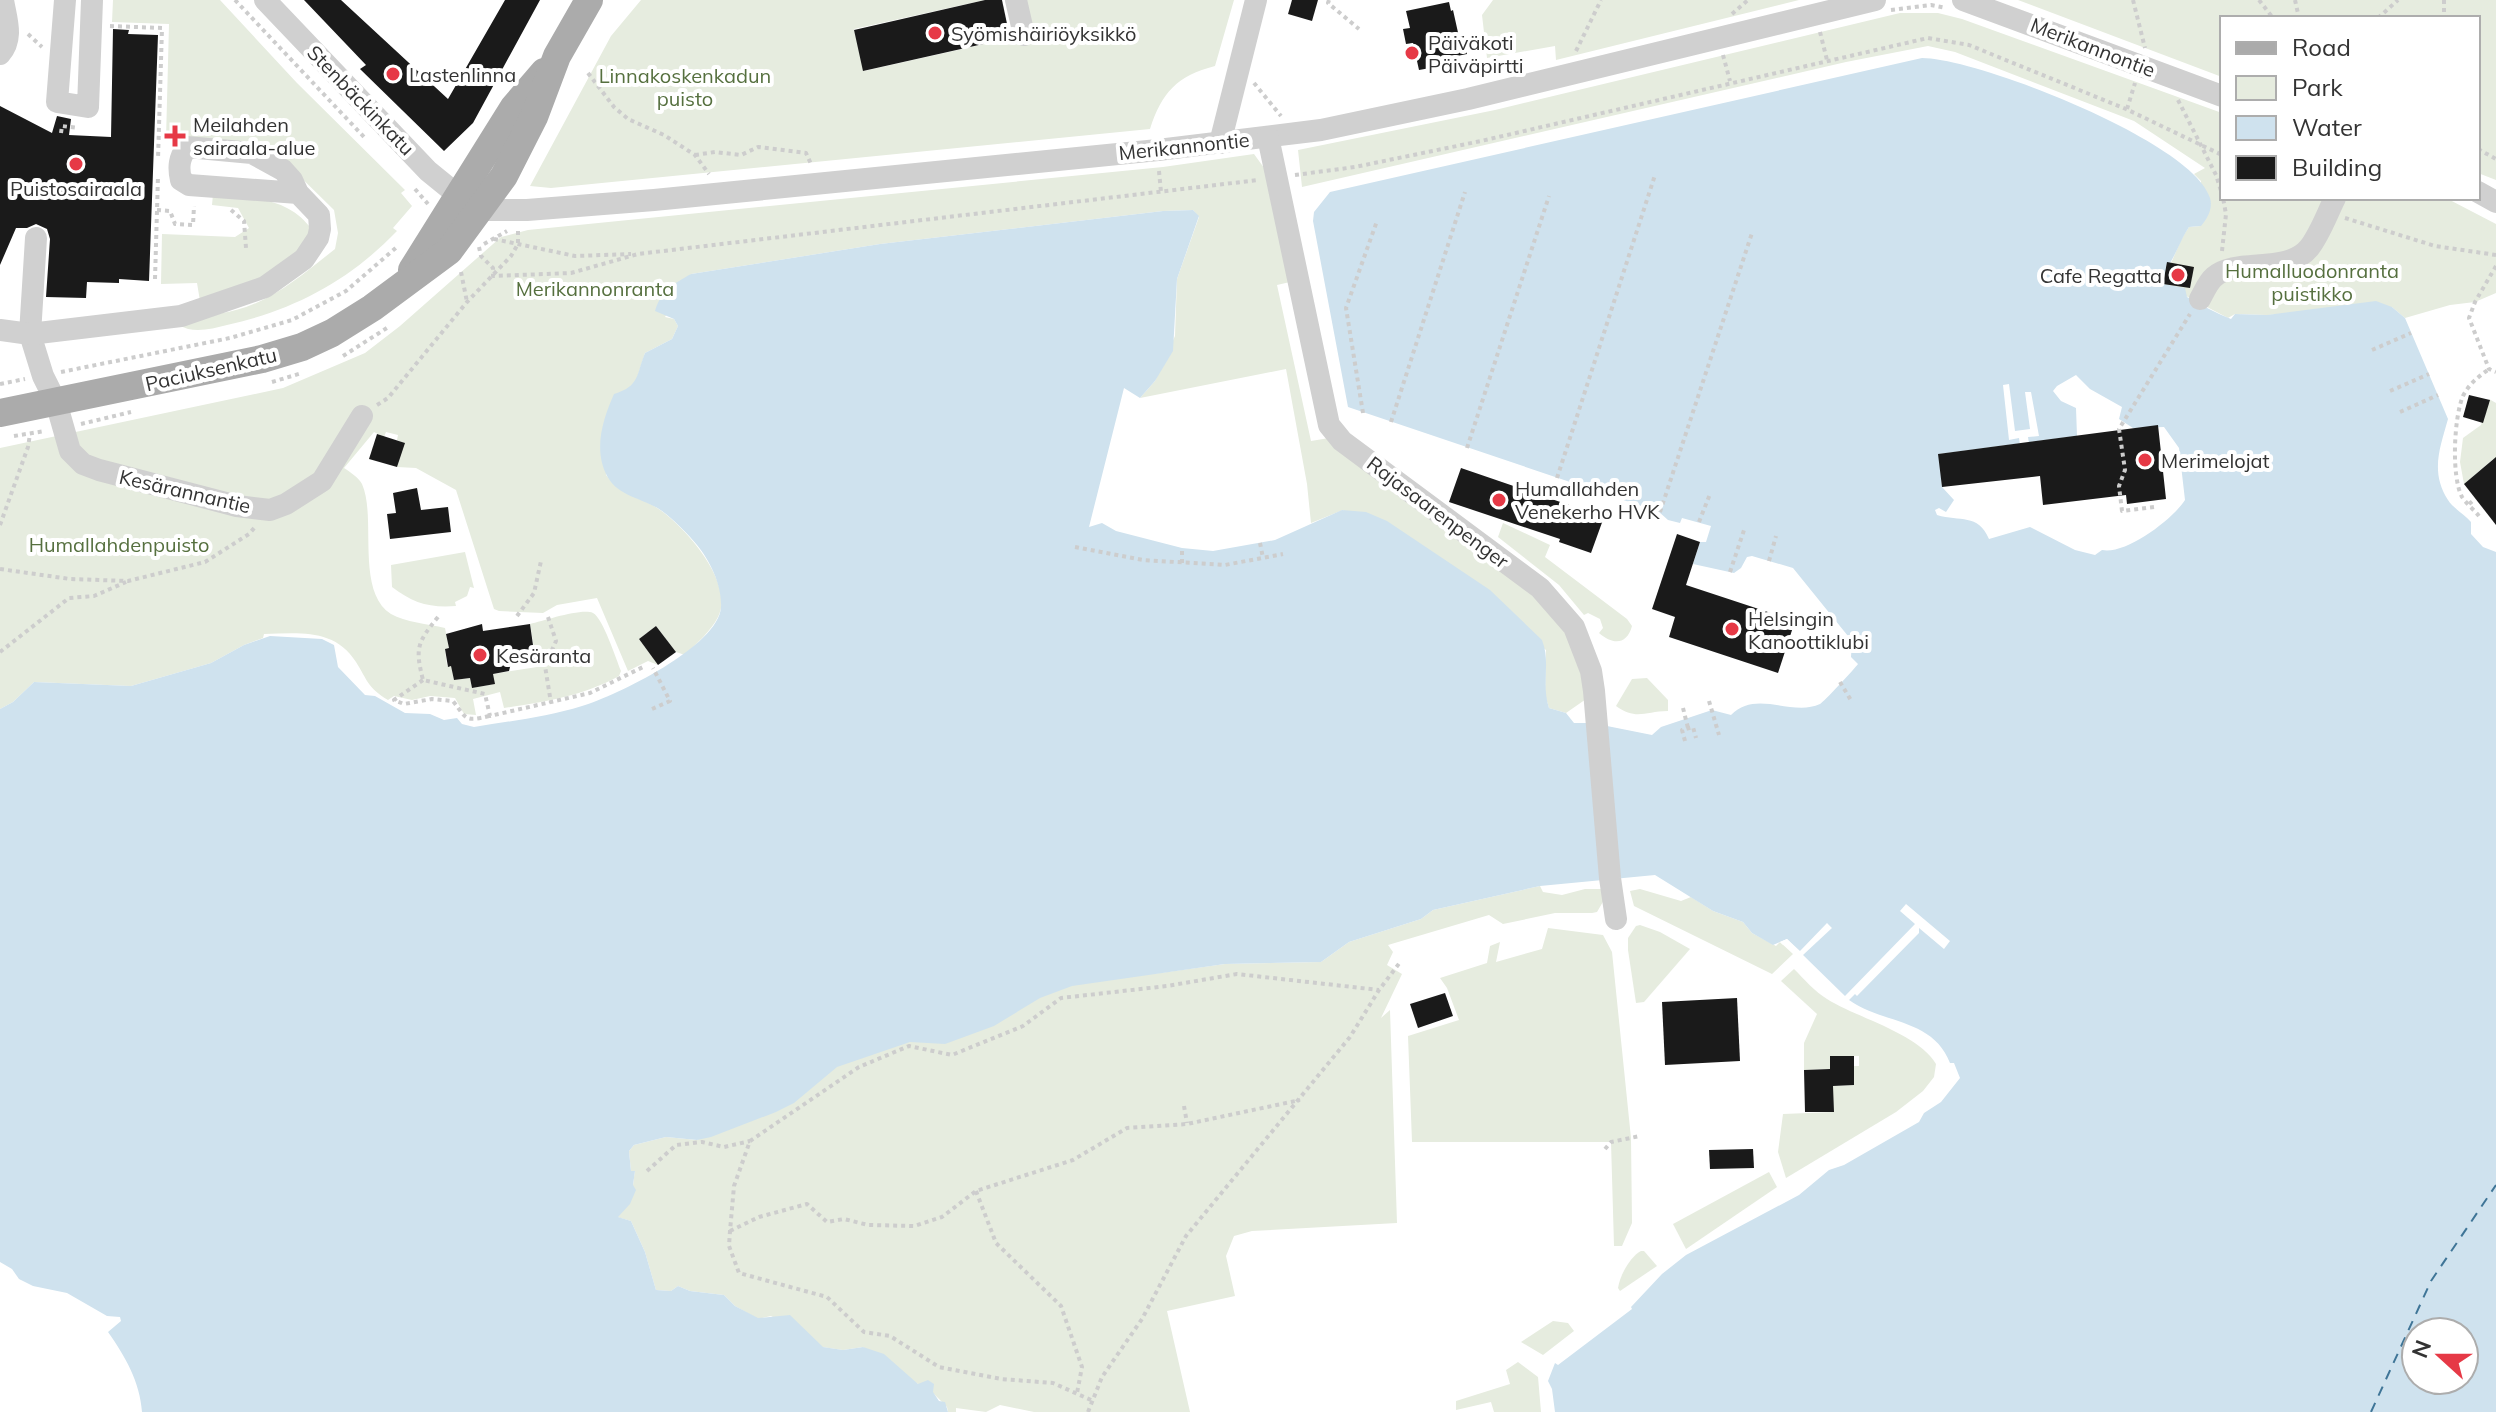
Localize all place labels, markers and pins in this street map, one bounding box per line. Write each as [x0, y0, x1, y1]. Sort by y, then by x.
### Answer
place label: Syömishäiriöyksikkö [951, 21, 1136, 46]
marker: Syömishäiriöyksikkö [926, 24, 944, 42]
place label: Päiväkoti Päiväpirtti [1428, 30, 1523, 78]
marker: Päiväkoti Päiväpirtti [1403, 44, 1421, 62]
place label: Lastenlinna [409, 62, 516, 87]
marker: Lastenlinna [384, 65, 402, 83]
place label: Meilahden sairaala-alue [193, 112, 315, 160]
marker: Meilahden sairaala-alue [164, 125, 186, 147]
marker: Puistosairaala [67, 155, 85, 173]
place label: Puistosairaala [10, 176, 142, 201]
place label: Cafe Regatta [2040, 263, 2162, 288]
marker: Cafe Regatta [2169, 266, 2187, 284]
place label: Merimelojat [2161, 448, 2269, 473]
marker: Merimelojat [2136, 451, 2154, 469]
place label: Humallahden Venekerho HVK [1515, 476, 1660, 524]
marker: Humallahden Venekerho HVK [1490, 491, 1508, 509]
place label: Helsingin Kanoottiklubi [1748, 606, 1869, 654]
marker: Helsingin Kanoottiklubi [1723, 620, 1741, 638]
place label: Kesäranta [496, 643, 591, 668]
marker: Kesäranta [471, 646, 489, 664]

